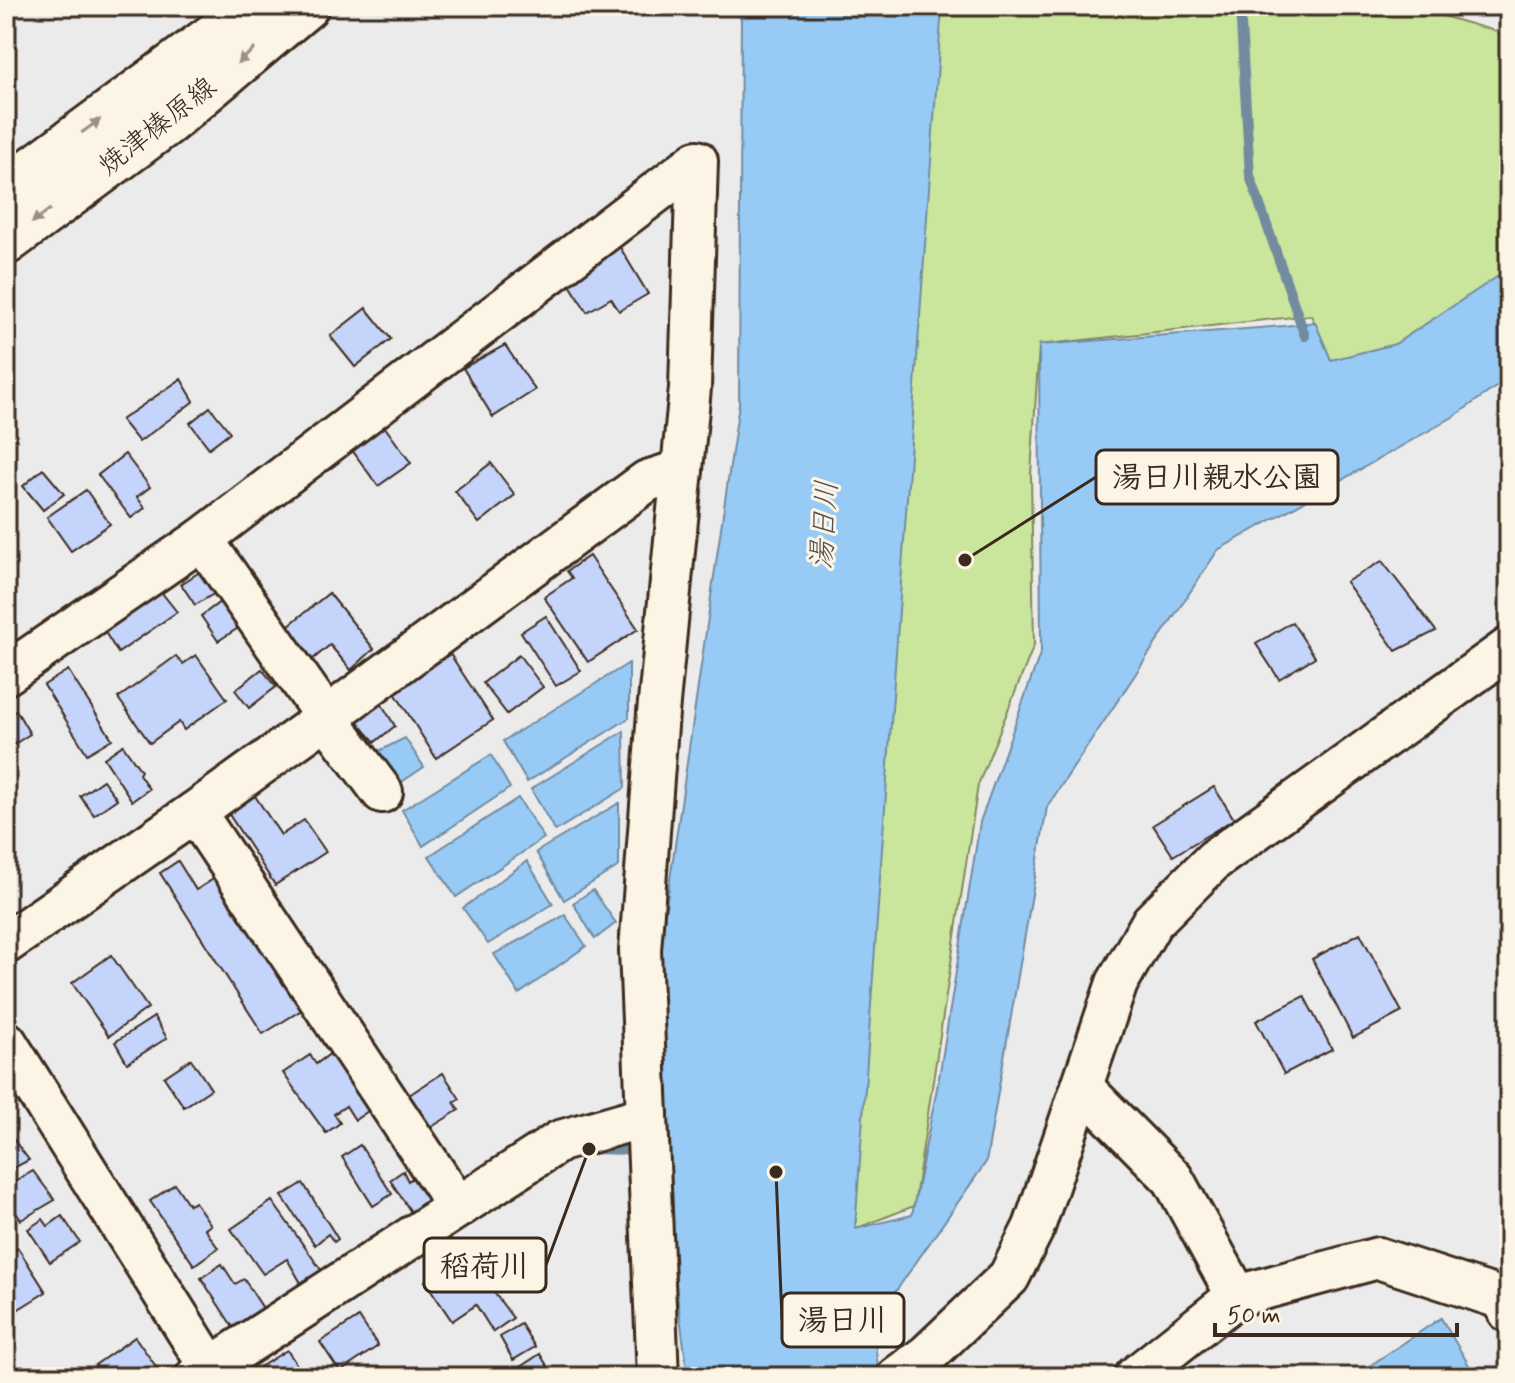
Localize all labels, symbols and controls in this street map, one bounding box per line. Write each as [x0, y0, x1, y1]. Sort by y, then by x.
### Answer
one-way arrow [237, 47, 257, 64]
street label: 焼津榛原線 [91, 69, 225, 185]
one-way arrow [80, 118, 102, 134]
one-way arrow [31, 208, 52, 223]
callout: 湯日川親水公園 [1096, 450, 1338, 504]
text: 湯日川親水公園 [1112, 459, 1322, 498]
water label: 湯日川 [802, 479, 848, 571]
callout: 稻荷川 [424, 1238, 546, 1292]
text: 稻荷川 [440, 1248, 530, 1287]
scale bar [1215, 1287, 1457, 1337]
callout: 湯日川 [782, 1293, 904, 1347]
text: 50 m [1227, 1301, 1281, 1332]
text: 湯日川 [798, 1302, 888, 1341]

